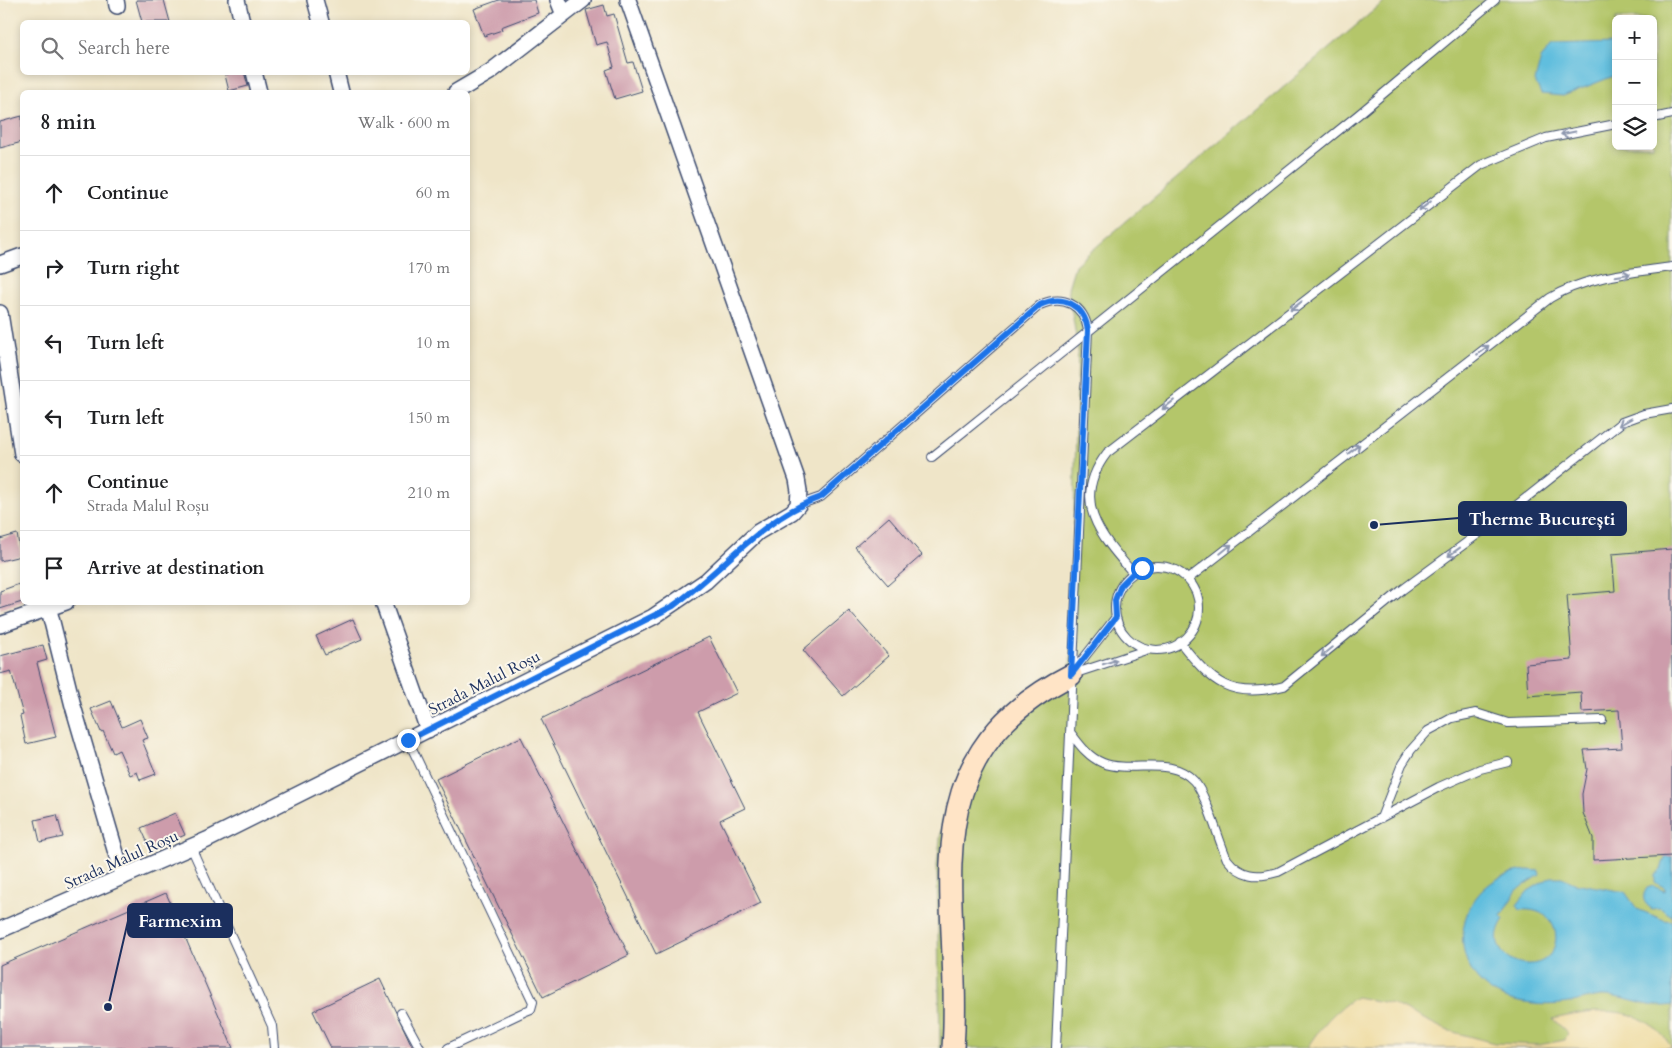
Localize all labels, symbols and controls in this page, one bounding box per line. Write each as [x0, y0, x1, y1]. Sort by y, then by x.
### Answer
map controls [1612, 15, 1657, 150]
button: + [1612, 15, 1657, 60]
search box [20, 20, 470, 75]
icon: search [38, 34, 66, 62]
text: Search here [78, 35, 170, 61]
button: − [1612, 60, 1657, 105]
button: layers [1612, 105, 1657, 150]
text: 8 min [40, 108, 96, 137]
text: Walk · 600 m [358, 112, 450, 134]
one-way arrow [1560, 129, 1576, 139]
icon: ahead [40, 179, 68, 207]
text: Continue [87, 180, 169, 206]
text: 60 m [416, 182, 450, 204]
one-way arrow [1419, 201, 1432, 212]
icon: right [40, 254, 68, 282]
text: Turn right [87, 255, 179, 281]
text: 170 m [408, 257, 450, 279]
one-way arrow [1615, 269, 1631, 279]
one-way arrow [1290, 300, 1303, 311]
icon: left [40, 329, 68, 357]
text: Turn left [87, 330, 164, 356]
text: 10 m [416, 332, 450, 354]
one-way arrow [1476, 344, 1489, 355]
one-way arrow [1161, 400, 1175, 410]
icon: left [40, 404, 68, 432]
text: Turn left [87, 405, 164, 431]
text: 150 m [408, 407, 450, 429]
one-way arrow [1619, 417, 1633, 427]
one-way arrow [1347, 444, 1360, 455]
text: Continue [87, 469, 169, 495]
icon: ahead [40, 479, 68, 507]
text: 210 m [408, 482, 450, 504]
text: Strada Malul Roșu [87, 495, 210, 517]
callout: Therme București [1459, 502, 1626, 535]
text: Therme București [1469, 507, 1616, 532]
one-way arrow [1219, 544, 1232, 555]
one-way arrow [1448, 546, 1461, 557]
icon: arrive [40, 554, 68, 582]
text: Arrive at destination [87, 555, 264, 581]
route start [1131, 557, 1154, 580]
street label: Strada Malul Roșu [425, 645, 544, 721]
one-way arrow [1321, 647, 1334, 658]
one-way arrow [1102, 657, 1117, 666]
route end [397, 729, 420, 752]
street label: Strada Malul Roșu [61, 825, 182, 895]
callout: Farmexim [128, 904, 232, 937]
text: Farmexim [138, 909, 222, 934]

